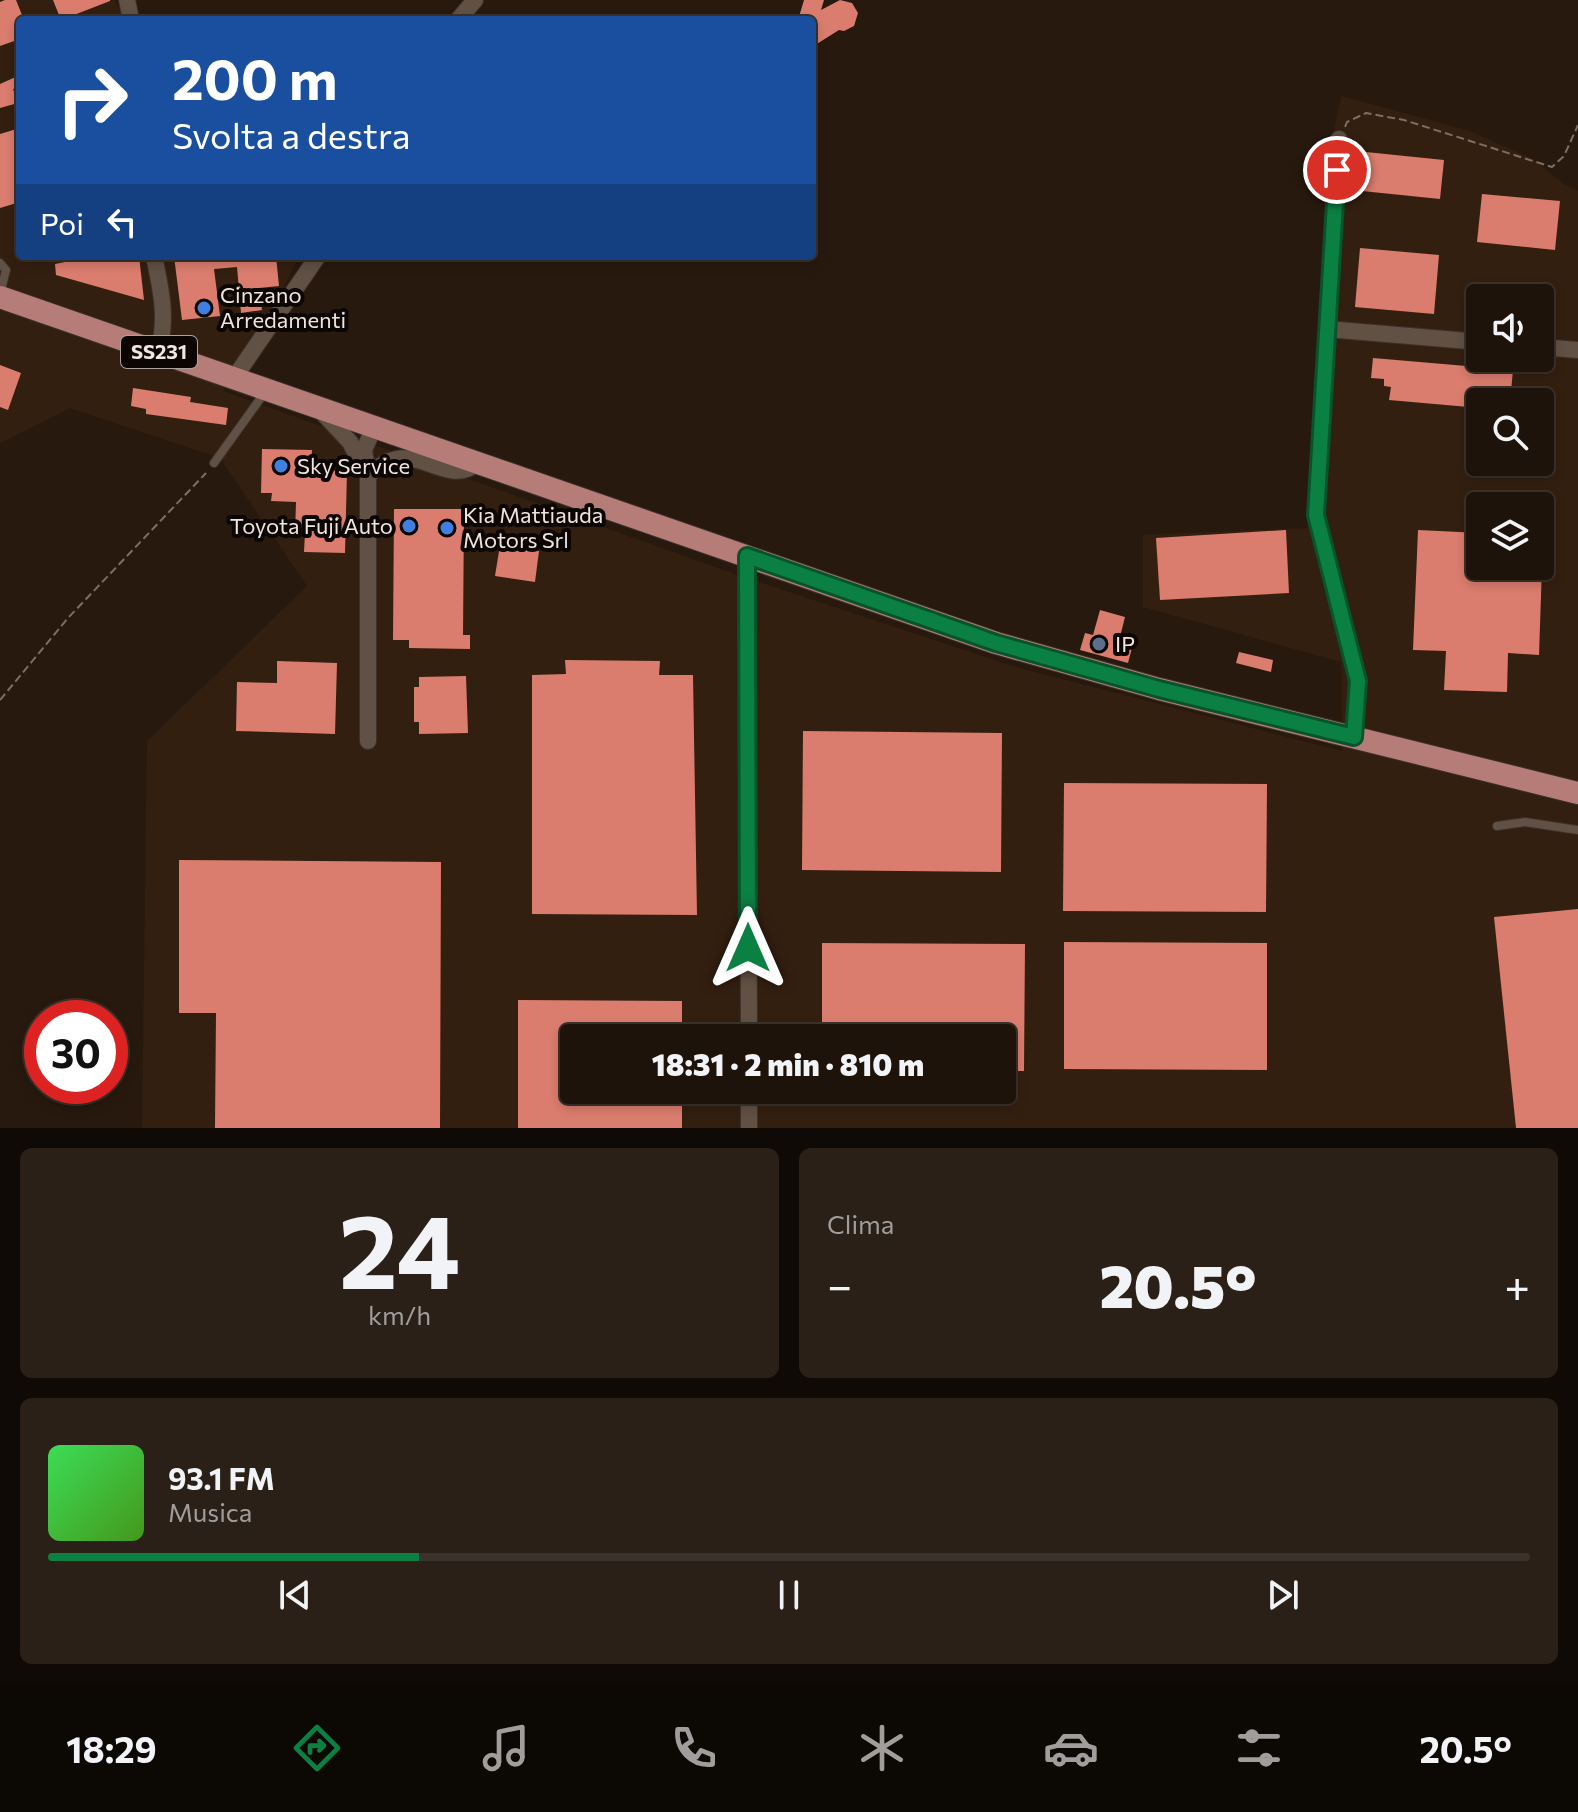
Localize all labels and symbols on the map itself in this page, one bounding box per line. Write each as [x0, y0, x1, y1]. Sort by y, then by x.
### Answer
pin [1303, 136, 1371, 204]
place label: Cinzano Arredamenti [220, 281, 346, 333]
marker: Cinzano Arredamenti [195, 299, 213, 317]
road number: SS231 [121, 336, 197, 368]
place label: Sky Service [297, 452, 410, 479]
marker: Sky Service [272, 457, 290, 475]
place label: Kia Mattiauda Motors Srl [463, 501, 603, 553]
place label: Toyota Fuji Auto [230, 512, 393, 539]
marker: Toyota Fuji Auto [400, 517, 418, 535]
marker: Kia Mattiauda Motors Srl [438, 519, 456, 537]
place label: IP [1115, 630, 1135, 657]
marker: IP [1090, 635, 1108, 653]
position arrow [706, 906, 790, 990]
speed limit sign: 30 [24, 1000, 128, 1104]

